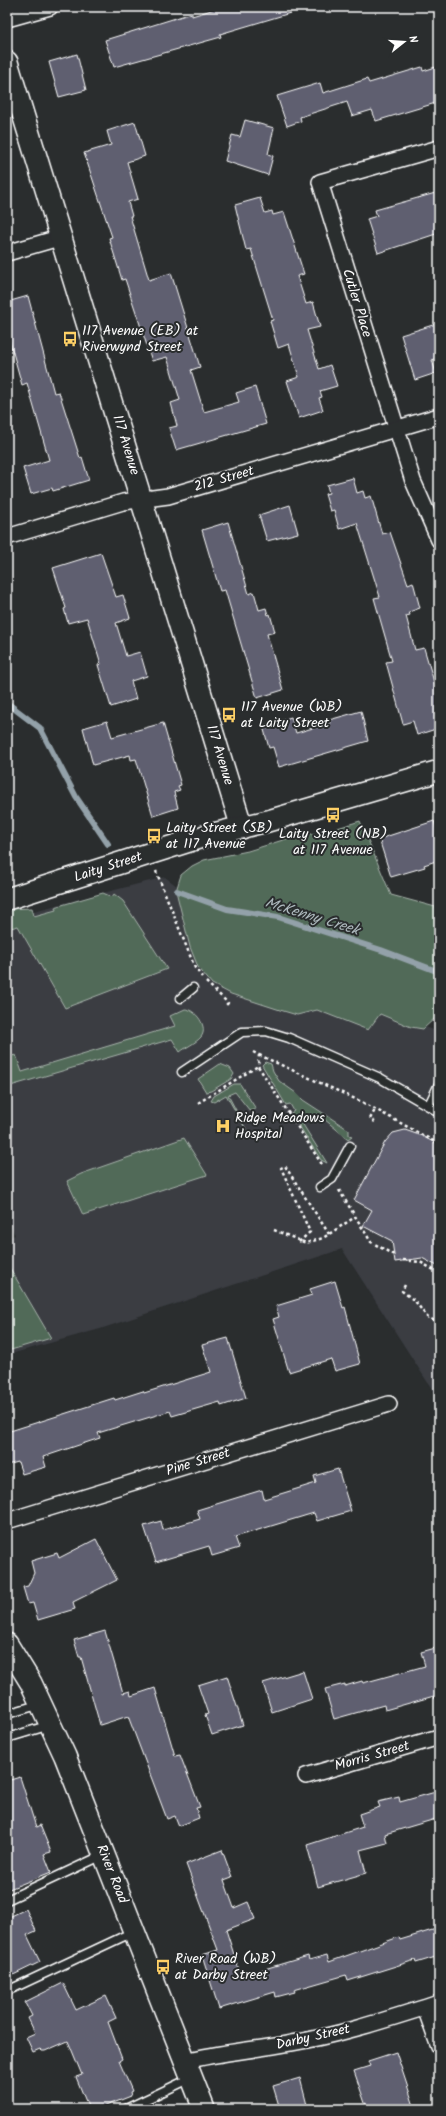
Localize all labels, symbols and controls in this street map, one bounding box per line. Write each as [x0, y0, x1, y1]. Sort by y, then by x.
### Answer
north arrow [384, 22, 424, 62]
text: N [403, 33, 422, 45]
street label: Cutler Place [336, 266, 378, 341]
place label: 117 Avenue (EB) at Riverwynd Street [82, 320, 199, 358]
bus stop icon: 117 Avenue (EB) at Riverwynd Street [61, 330, 79, 348]
street label: 117 Avenue [106, 412, 146, 479]
street label: 212 Street [191, 460, 257, 498]
place label: 117 Avenue (WB) at Laity Street [241, 696, 342, 734]
bus stop icon: 117 Avenue (WB) at Laity Street [220, 706, 238, 724]
street label: 117 Avenue [200, 722, 240, 789]
bus stop icon: Laity Street (NB) at 117 Avenue [324, 806, 342, 824]
place label: Laity Street (SB) at 117 Avenue [166, 817, 272, 855]
place label: Laity Street (NB) at 117 Avenue [279, 823, 387, 861]
bus stop icon: Laity Street (SB) at 117 Avenue [145, 827, 163, 845]
street label: Laity Street [71, 845, 146, 888]
water label: McKenny Creek [262, 891, 364, 943]
place label: Ridge Meadows Hospital [235, 1107, 325, 1145]
hospital icon: Ridge Meadows Hospital [214, 1117, 232, 1135]
street label: Pine Street [163, 1442, 233, 1482]
street label: Morris Street [332, 1735, 413, 1777]
street label: River Road [90, 1841, 134, 1908]
place label: River Road (WB) at Darby Street [175, 1948, 276, 1986]
bus stop icon: River Road (WB) at Darby Street [154, 1958, 172, 1976]
street label: Darby Street [274, 2018, 353, 2056]

